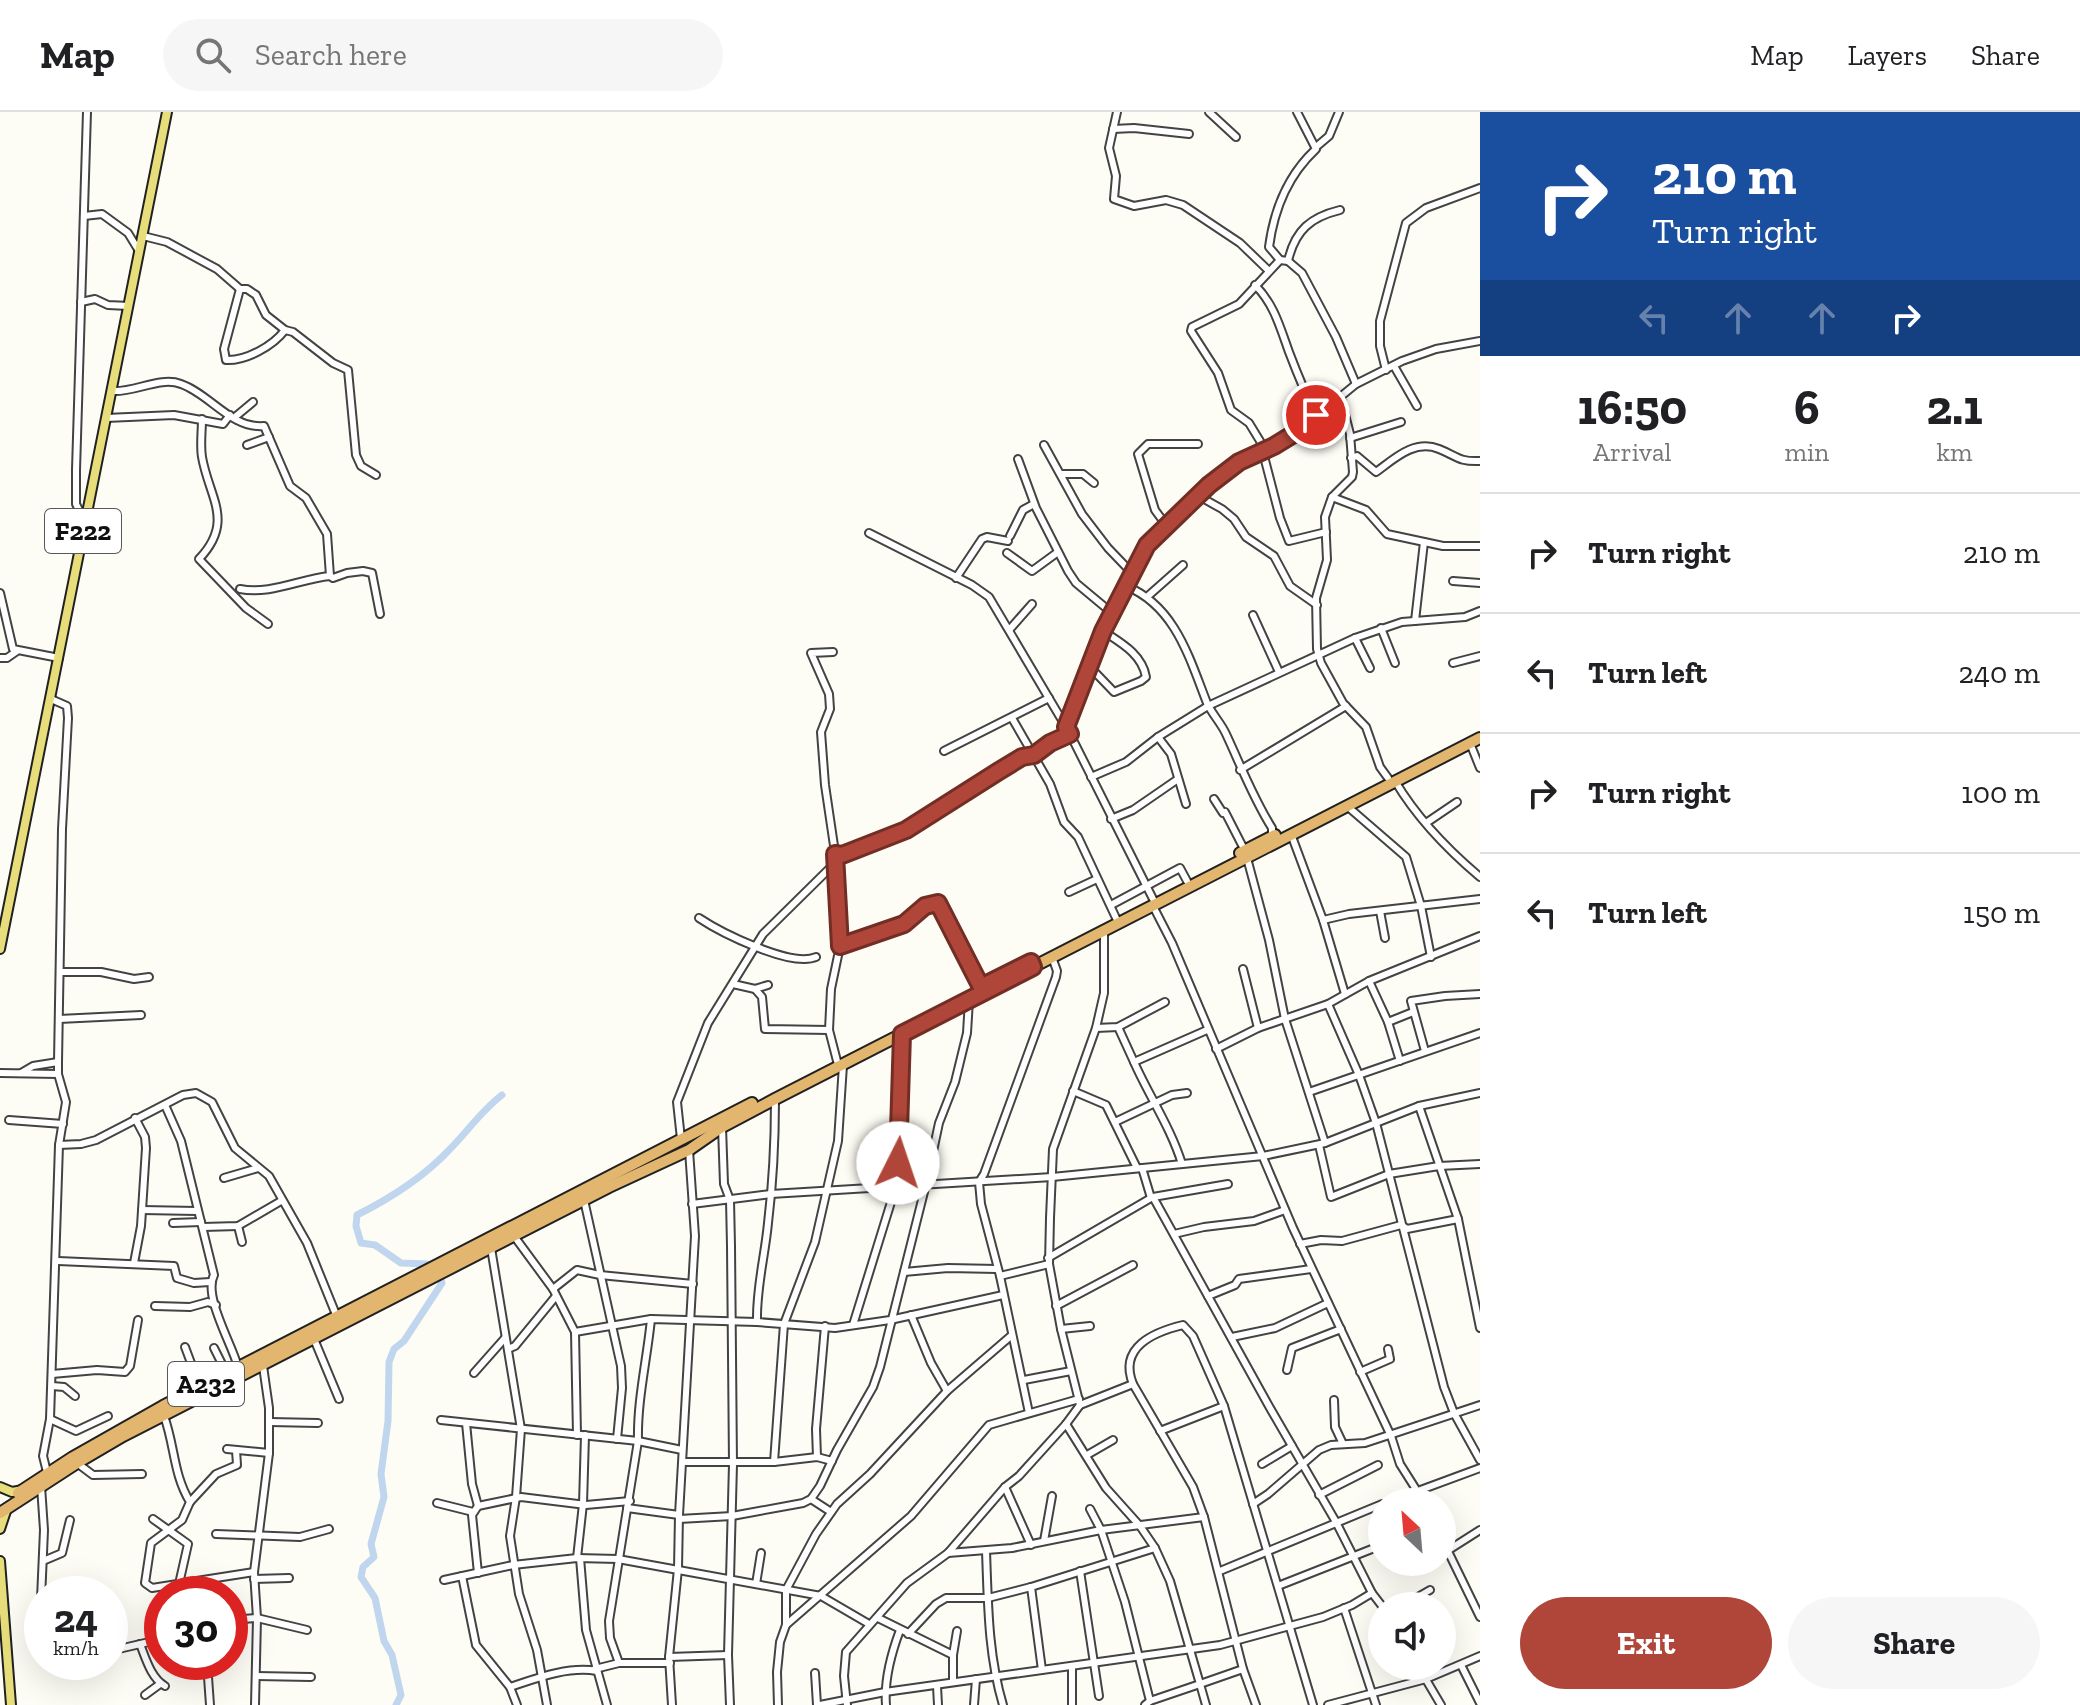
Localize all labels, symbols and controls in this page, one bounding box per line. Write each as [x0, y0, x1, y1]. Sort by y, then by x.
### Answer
search box [163, 19, 723, 91]
text: Map [40, 32, 115, 78]
icon: search [191, 33, 235, 77]
text: Search here [255, 37, 407, 73]
text: Map [1750, 39, 1804, 72]
text: Layers [1848, 39, 1927, 72]
text: Share [1971, 39, 2040, 72]
text: 210 m [1652, 141, 1796, 208]
icon: right [1520, 144, 1624, 248]
text: Turn right [1652, 209, 1817, 252]
icon: left [1632, 296, 1676, 340]
icon: ahead [1716, 296, 1760, 340]
icon: ahead [1800, 296, 1844, 340]
icon: right [1884, 296, 1928, 340]
text: 16:50 [1577, 379, 1687, 436]
text: 6 [1794, 379, 1820, 436]
text: 2.1 [1926, 379, 1983, 436]
pin [1282, 381, 1350, 449]
icon: arrive [1294, 393, 1338, 437]
text: Arrival [1593, 436, 1671, 468]
text: min [1784, 436, 1829, 468]
text: km [1937, 436, 1973, 468]
road number: F222 [45, 509, 121, 553]
icon: right [1520, 531, 1564, 575]
text: Turn right [1588, 535, 1730, 571]
text: 210 m [1963, 535, 2040, 571]
icon: left [1520, 651, 1564, 695]
text: Turn left [1588, 655, 1707, 691]
text: 240 m [1958, 655, 2040, 691]
icon: right [1520, 771, 1564, 815]
text: Turn right [1588, 775, 1730, 811]
text: 100 m [1961, 775, 2040, 811]
icon: left [1520, 891, 1564, 935]
text: Turn left [1588, 895, 1707, 931]
text: 150 m [1963, 895, 2040, 931]
position arrow [856, 1121, 940, 1205]
road number: A232 [168, 1362, 244, 1406]
north arrow [1368, 1488, 1456, 1576]
map controls [1368, 1488, 1456, 1680]
speed limit sign: 30 [144, 1576, 248, 1680]
button: sound [1368, 1592, 1456, 1680]
text: 24 [54, 1594, 98, 1642]
button: Exit [1520, 1597, 1772, 1689]
button: Share [1788, 1597, 2040, 1689]
text: km/h [53, 1636, 99, 1660]

